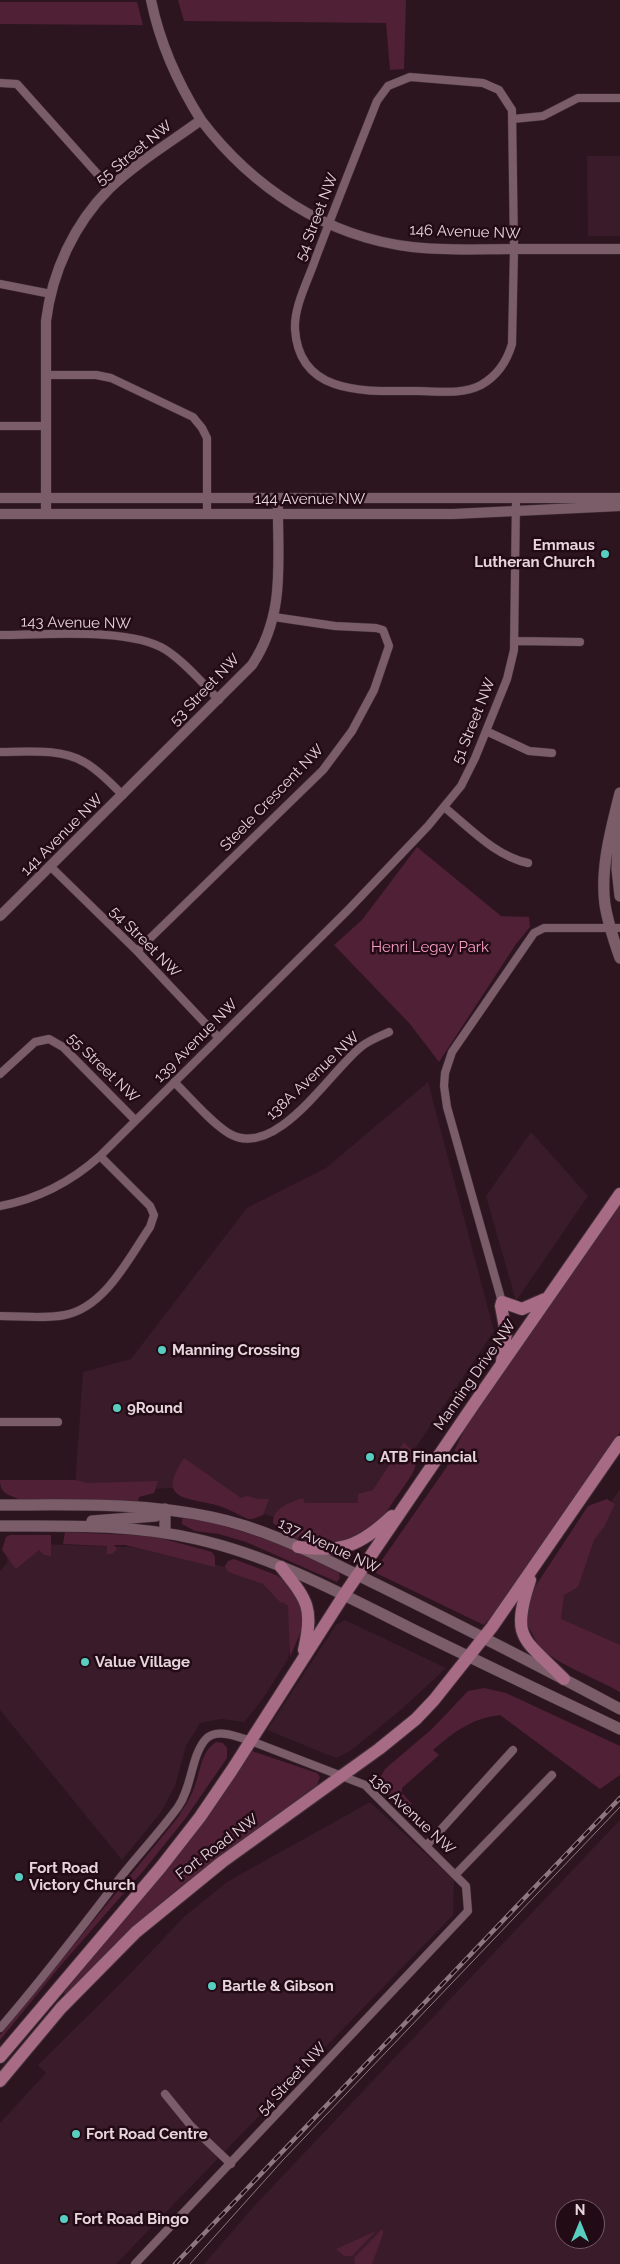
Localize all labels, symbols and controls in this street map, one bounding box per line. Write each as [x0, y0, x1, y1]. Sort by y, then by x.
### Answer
street label: 55 Street NW [92, 117, 176, 189]
street label: 54 Street NW [292, 170, 342, 264]
street label: 146 Avenue NW [409, 221, 521, 243]
street label: 144 Avenue NW [255, 490, 365, 508]
place label: Emmaus Lutheran Church [474, 536, 595, 571]
marker: Emmaus Lutheran Church [599, 548, 611, 560]
street label: 143 Avenue NW [21, 613, 131, 633]
street label: 53 Street NW [166, 650, 244, 730]
street label: 51 Street NW [449, 675, 499, 767]
street label: Steele Crescent NW [216, 741, 328, 855]
street label: 141 Avenue NW [17, 790, 107, 880]
street label: 54 Street NW [106, 903, 184, 981]
park label: Henri Legay Park [371, 938, 489, 956]
street label: 139 Avenue NW [150, 995, 242, 1087]
street label: 138A Avenue NW [263, 1028, 363, 1124]
street label: 55 Street NW [63, 1029, 143, 1107]
street label: Manning Drive NW [430, 1316, 520, 1434]
place label: Manning Crossing [172, 1341, 300, 1359]
marker: Manning Crossing [156, 1344, 168, 1356]
place label: 9Round [127, 1399, 183, 1417]
marker: 9Round [111, 1402, 123, 1414]
place label: ATB Financial [380, 1448, 477, 1466]
marker: ATB Financial [364, 1451, 376, 1463]
street label: 137 Avenue NW [275, 1515, 383, 1577]
place label: Value Village [95, 1653, 190, 1671]
marker: Value Village [79, 1656, 91, 1668]
street label: 136 Avenue NW [365, 1770, 459, 1858]
street label: Fort Road NW [172, 1810, 262, 1884]
place label: Fort Road Victory Church [29, 1859, 136, 1894]
marker: Fort Road Victory Church [13, 1871, 25, 1883]
place label: Bartle & Gibson [222, 1977, 334, 1995]
marker: Bartle & Gibson [206, 1980, 218, 1992]
street label: 54 Street NW [254, 2039, 330, 2119]
place label: Fort Road Centre [86, 2125, 208, 2143]
marker: Fort Road Centre [70, 2128, 82, 2140]
north arrow [555, 2199, 605, 2249]
text: N [575, 2202, 585, 2218]
place label: Fort Road Bingo [74, 2210, 189, 2228]
marker: Fort Road Bingo [58, 2213, 70, 2225]

